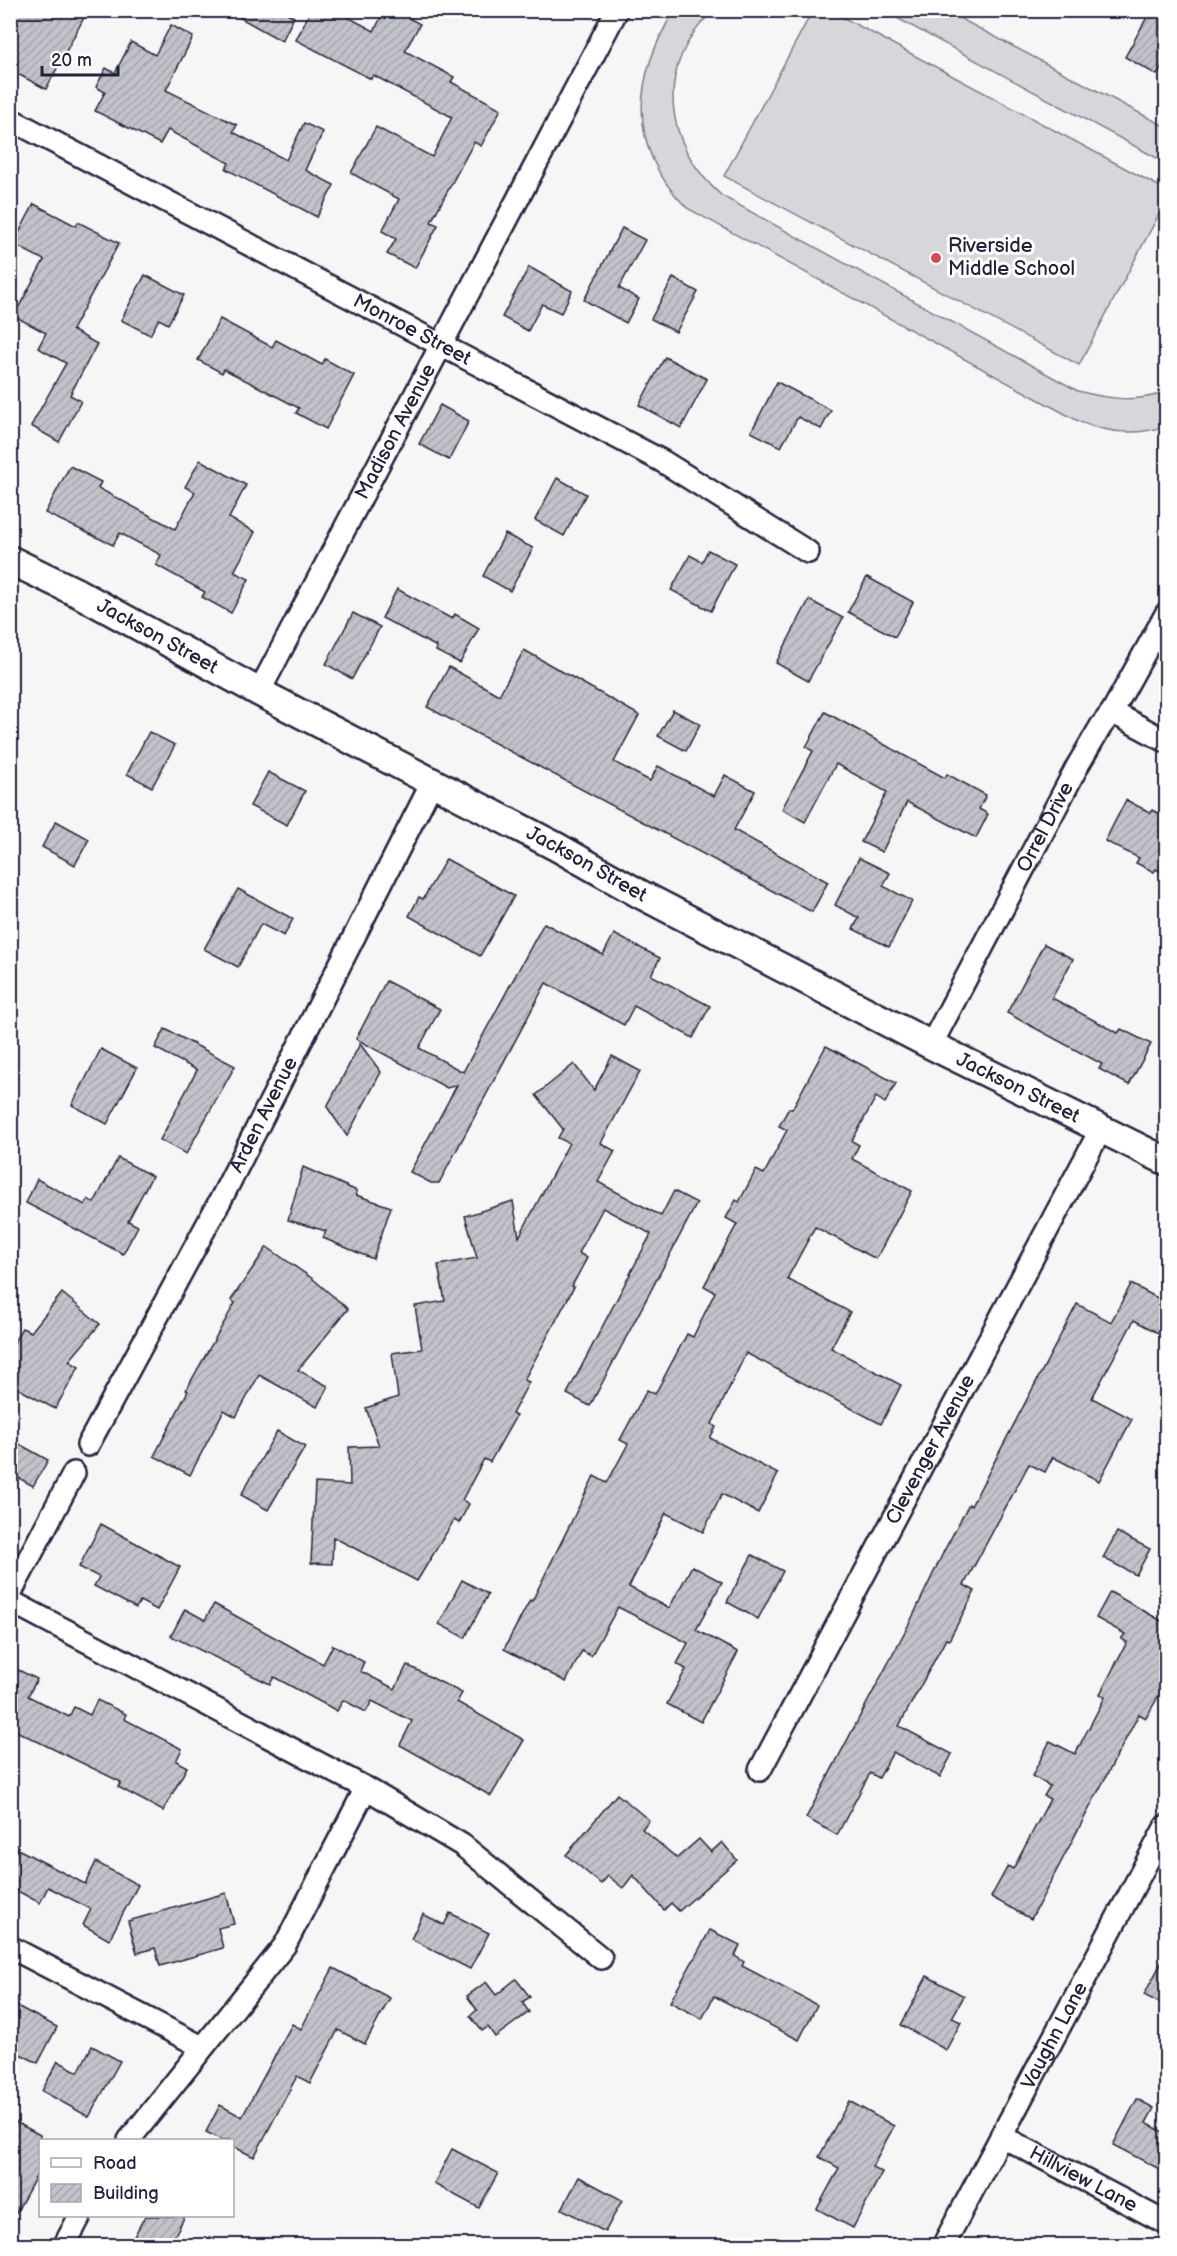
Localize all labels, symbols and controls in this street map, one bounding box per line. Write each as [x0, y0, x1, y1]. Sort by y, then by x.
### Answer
scale bar [42, 39, 118, 77]
text: 20 m [51, 50, 92, 71]
place label: Riverside Middle School [948, 234, 1075, 281]
marker: Riverside Middle School [929, 251, 943, 265]
street label: Monroe Street [349, 289, 475, 371]
street label: Madison Avenue [350, 360, 441, 504]
street label: Jackson Street [93, 594, 222, 679]
street label: Orrel Drive [1012, 778, 1079, 876]
street label: Jackson Street [522, 821, 651, 907]
street label: Jackson Street [952, 1047, 1084, 1128]
street label: Arden Avenue [224, 1053, 303, 1177]
street label: Clevenger Avenue [881, 1370, 980, 1529]
street label: Vaughn Lane [1016, 1978, 1093, 2094]
legend [39, 2139, 234, 2217]
street label: Hillview Lane [1025, 2141, 1141, 2218]
text: Road [93, 2153, 137, 2174]
text: Building [93, 2183, 159, 2204]

